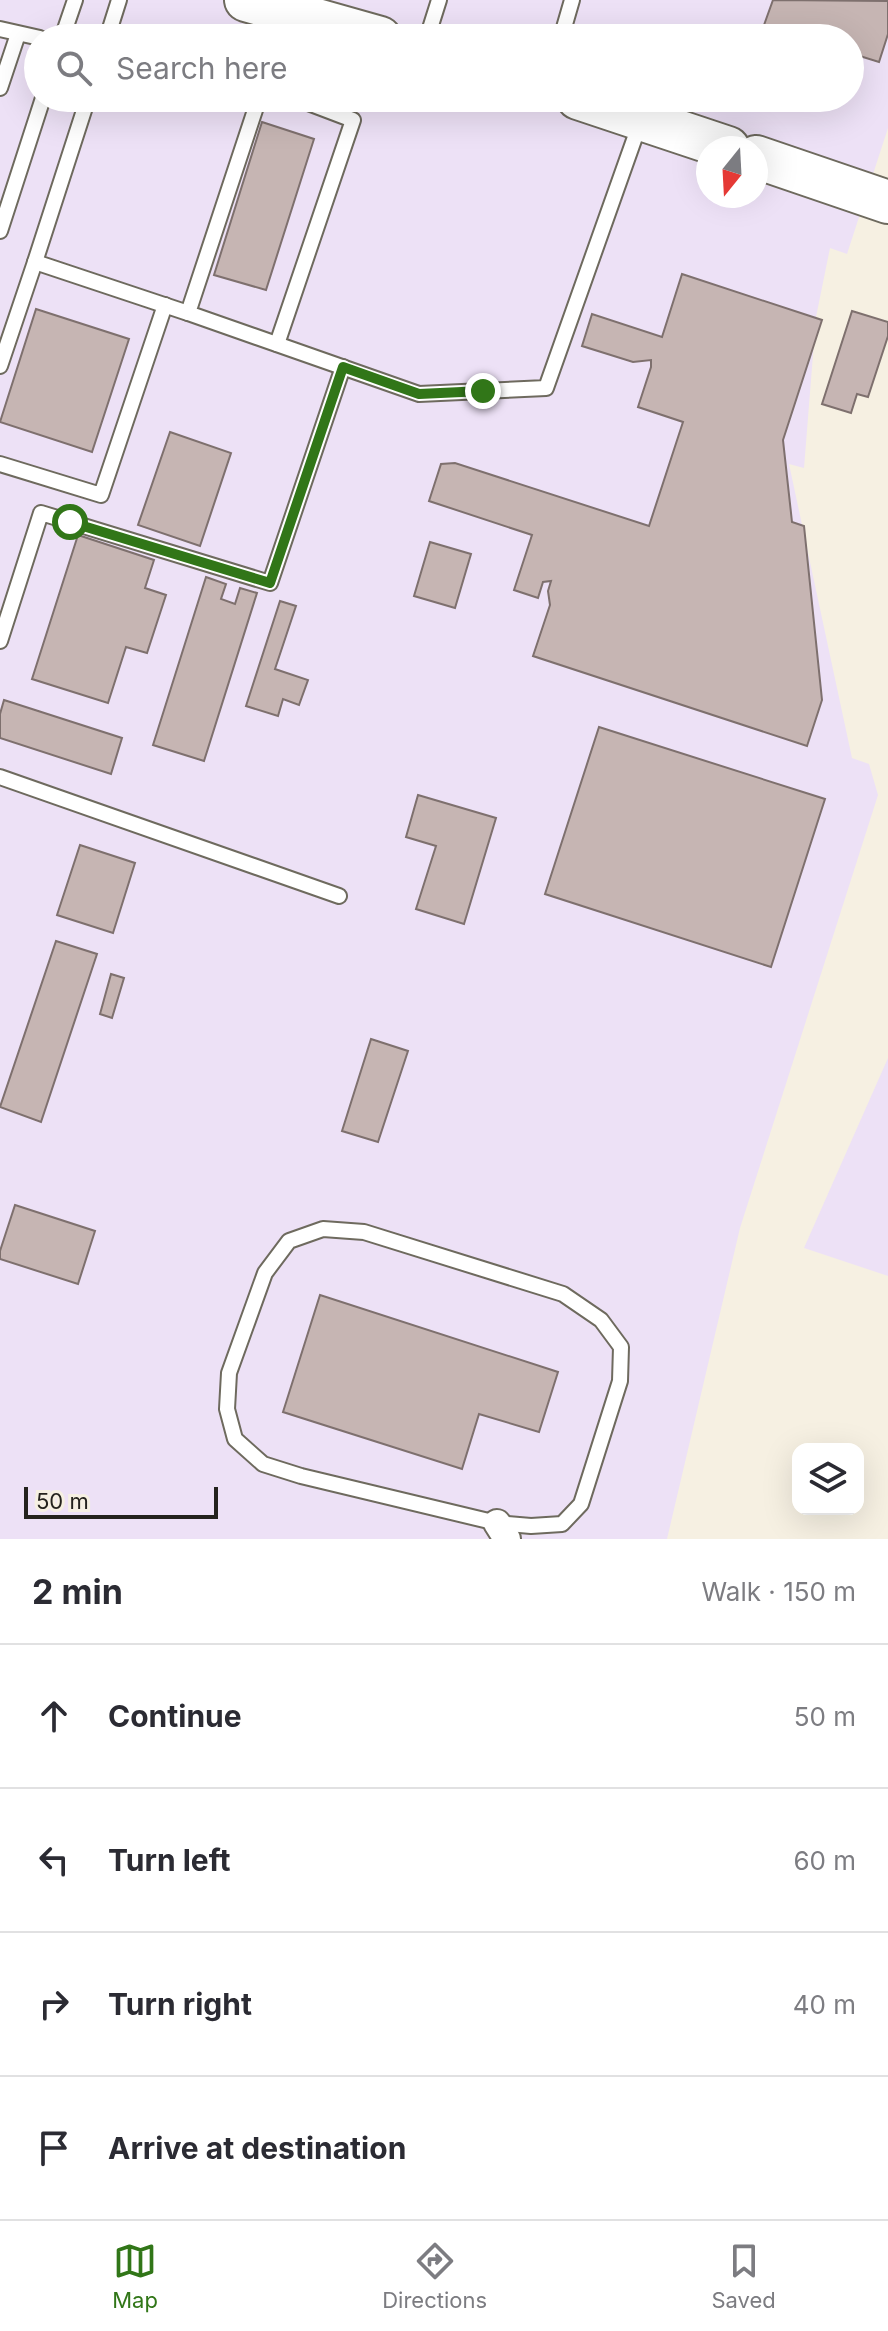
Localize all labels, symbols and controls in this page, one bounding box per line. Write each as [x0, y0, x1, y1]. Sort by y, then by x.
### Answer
search box [24, 24, 864, 112]
icon: search [52, 46, 96, 90]
text: Search here [116, 50, 288, 86]
north arrow [696, 136, 768, 208]
route end [465, 373, 501, 409]
route start [52, 504, 88, 540]
map controls [792, 1443, 864, 1515]
button: layers [792, 1443, 864, 1515]
scale bar [24, 1483, 218, 1519]
text: 50 m [36, 1488, 89, 1514]
text: 2 min [32, 1571, 123, 1612]
text: Walk · 150 m [702, 1576, 856, 1607]
icon: ahead [32, 1694, 76, 1738]
text: Continue [108, 1698, 242, 1734]
text: 50 m [794, 1701, 856, 1732]
icon: left [32, 1838, 76, 1882]
text: Turn left [108, 1842, 230, 1878]
text: 60 m [793, 1845, 856, 1876]
icon: right [32, 1982, 76, 2026]
text: Turn right [108, 1986, 252, 2022]
text: 40 m [793, 1989, 856, 2020]
icon: arrive [32, 2126, 76, 2170]
text: Arrive at destination [108, 2130, 406, 2166]
tab: Map [112, 2239, 158, 2313]
tab: Directions [382, 2239, 487, 2313]
tab: Saved [711, 2239, 776, 2313]

